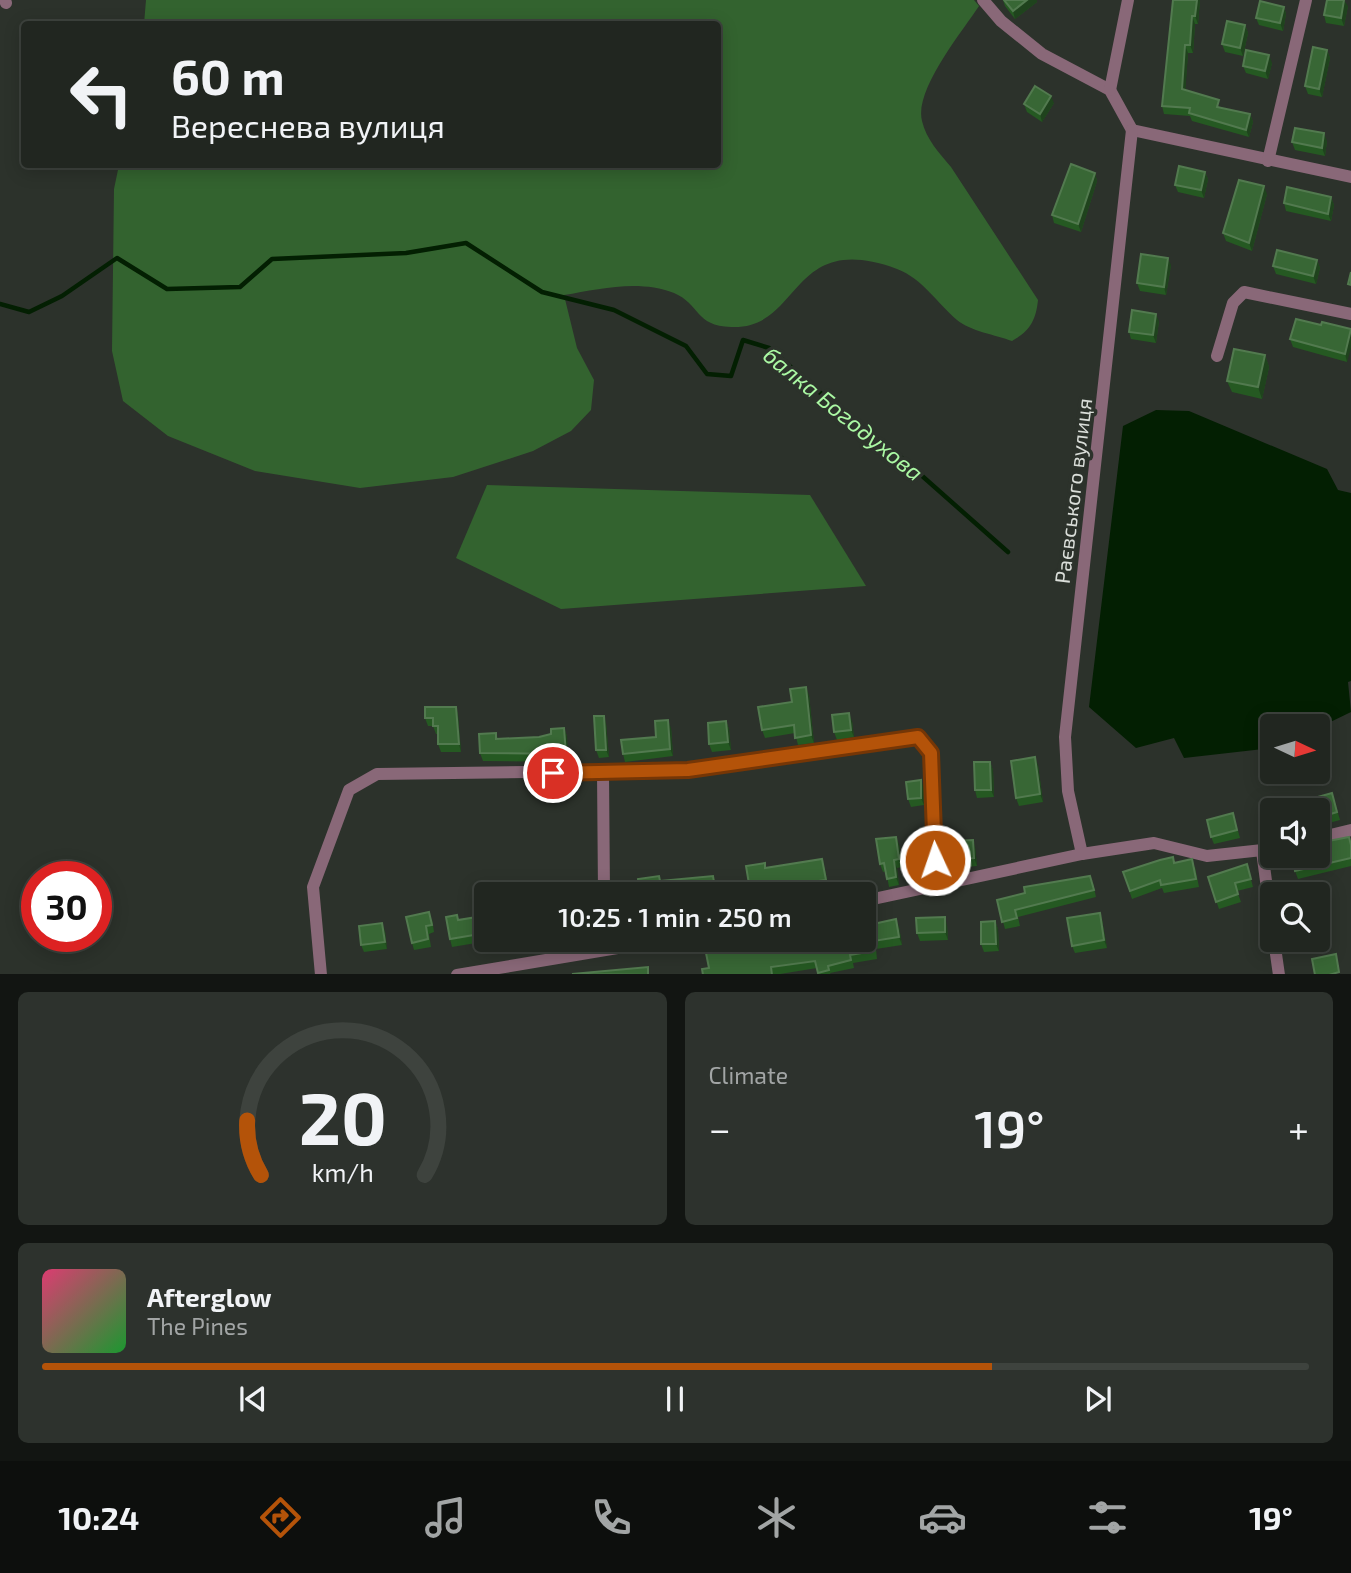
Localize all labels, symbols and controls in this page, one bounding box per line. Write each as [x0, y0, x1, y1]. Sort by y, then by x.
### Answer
text: 60 m [171, 46, 285, 105]
icon: left [56, 49, 147, 140]
text: Вереснева вулиця [171, 106, 445, 144]
water label: балка Богодухова [758, 340, 929, 486]
street label: Раєвського вулиця [1049, 397, 1097, 585]
north arrow [1260, 714, 1330, 784]
map controls [1260, 714, 1330, 952]
pin [523, 743, 583, 803]
icon: arrive [534, 754, 572, 792]
button: sound [1260, 798, 1330, 868]
position arrow [898, 823, 972, 897]
speed limit sign: 30 [21, 861, 112, 952]
button: search [1260, 882, 1330, 952]
text: 10:25 · 1 min · 250 m [558, 901, 792, 932]
text: Climate [709, 1061, 788, 1089]
text: 20 [298, 1072, 386, 1160]
text: 19° [974, 1096, 1045, 1158]
text: − [709, 1105, 731, 1151]
text: + [1288, 1105, 1309, 1151]
text: km/h [311, 1156, 373, 1186]
text: Afterglow [147, 1281, 272, 1312]
text: The Pines [147, 1312, 248, 1340]
icon: previous [234, 1380, 272, 1418]
icon: pause [656, 1380, 694, 1418]
icon: next [1079, 1380, 1117, 1418]
icon: directions [256, 1493, 305, 1542]
icon: music [421, 1493, 470, 1542]
icon: phone [587, 1493, 636, 1542]
icon: climate [752, 1493, 801, 1542]
icon: car [918, 1493, 967, 1542]
icon: filters [1083, 1493, 1132, 1542]
text: 10:24 [58, 1498, 139, 1536]
text: 19° [1249, 1498, 1293, 1536]

